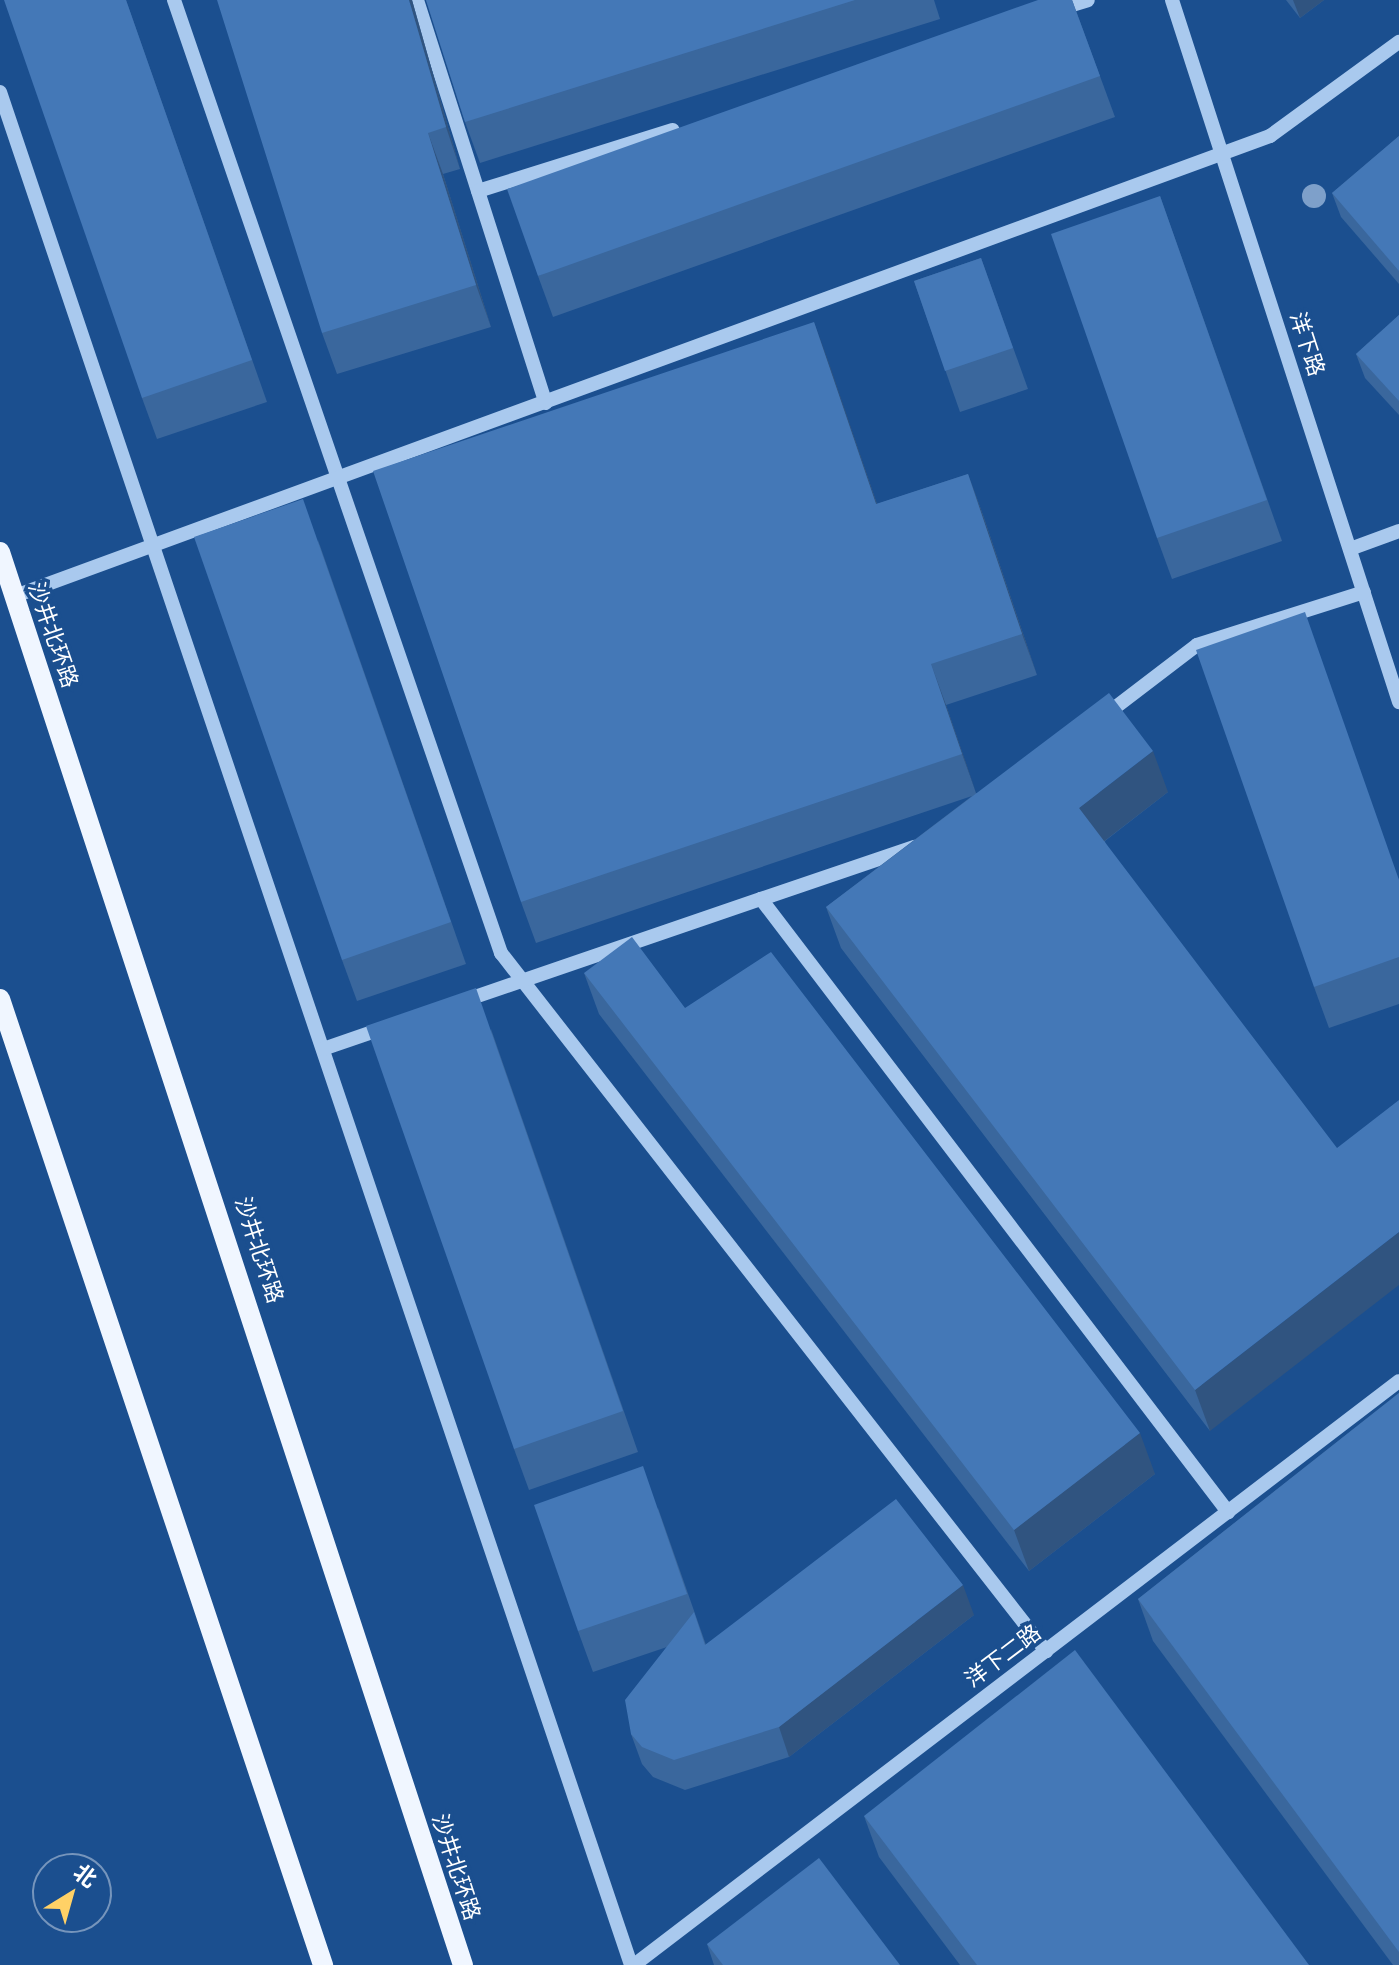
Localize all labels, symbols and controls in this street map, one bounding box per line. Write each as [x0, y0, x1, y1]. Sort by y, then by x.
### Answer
street label: 洋下路 [1284, 309, 1330, 379]
street label: 沙井北环路 [23, 579, 83, 691]
street label: 沙井北环路 [229, 1194, 289, 1306]
street label: 洋下二路 [960, 1619, 1046, 1693]
street label: 沙井北环路 [426, 1811, 486, 1923]
north arrow [32, 1853, 112, 1933]
text: 北 [68, 1858, 102, 1893]

